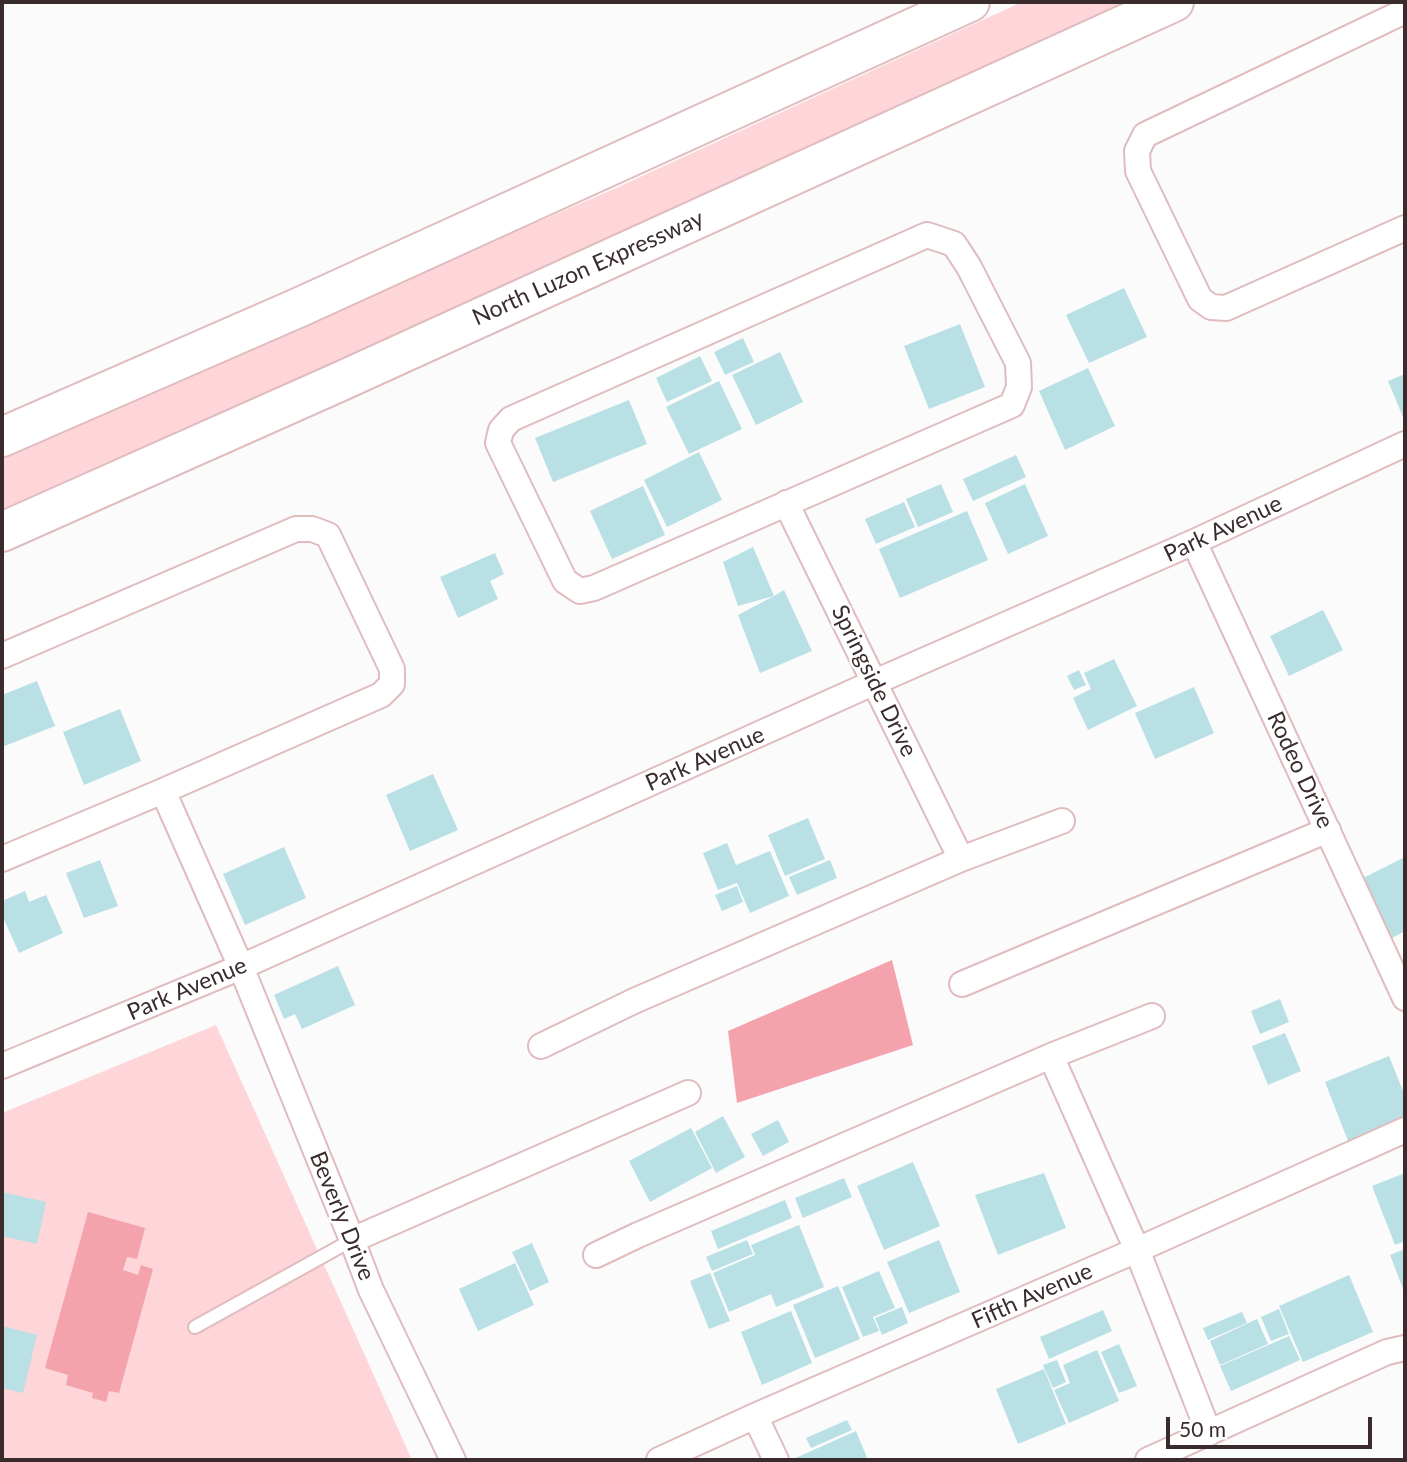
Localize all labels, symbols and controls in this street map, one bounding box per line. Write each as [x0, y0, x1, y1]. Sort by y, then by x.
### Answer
street label: North Luzon Expressway [468, 205, 708, 331]
street label: Park Avenue [1160, 490, 1286, 568]
street label: Springside Drive [825, 601, 923, 761]
street label: Rodeo Drive [1261, 707, 1339, 833]
street label: Park Avenue [641, 721, 769, 797]
street label: Park Avenue [123, 951, 251, 1027]
street label: Beverly Drive [304, 1147, 380, 1285]
street label: Fifth Avenue [967, 1257, 1097, 1335]
scale bar [1169, 1402, 1376, 1446]
text: 50 m [1179, 1416, 1226, 1441]

